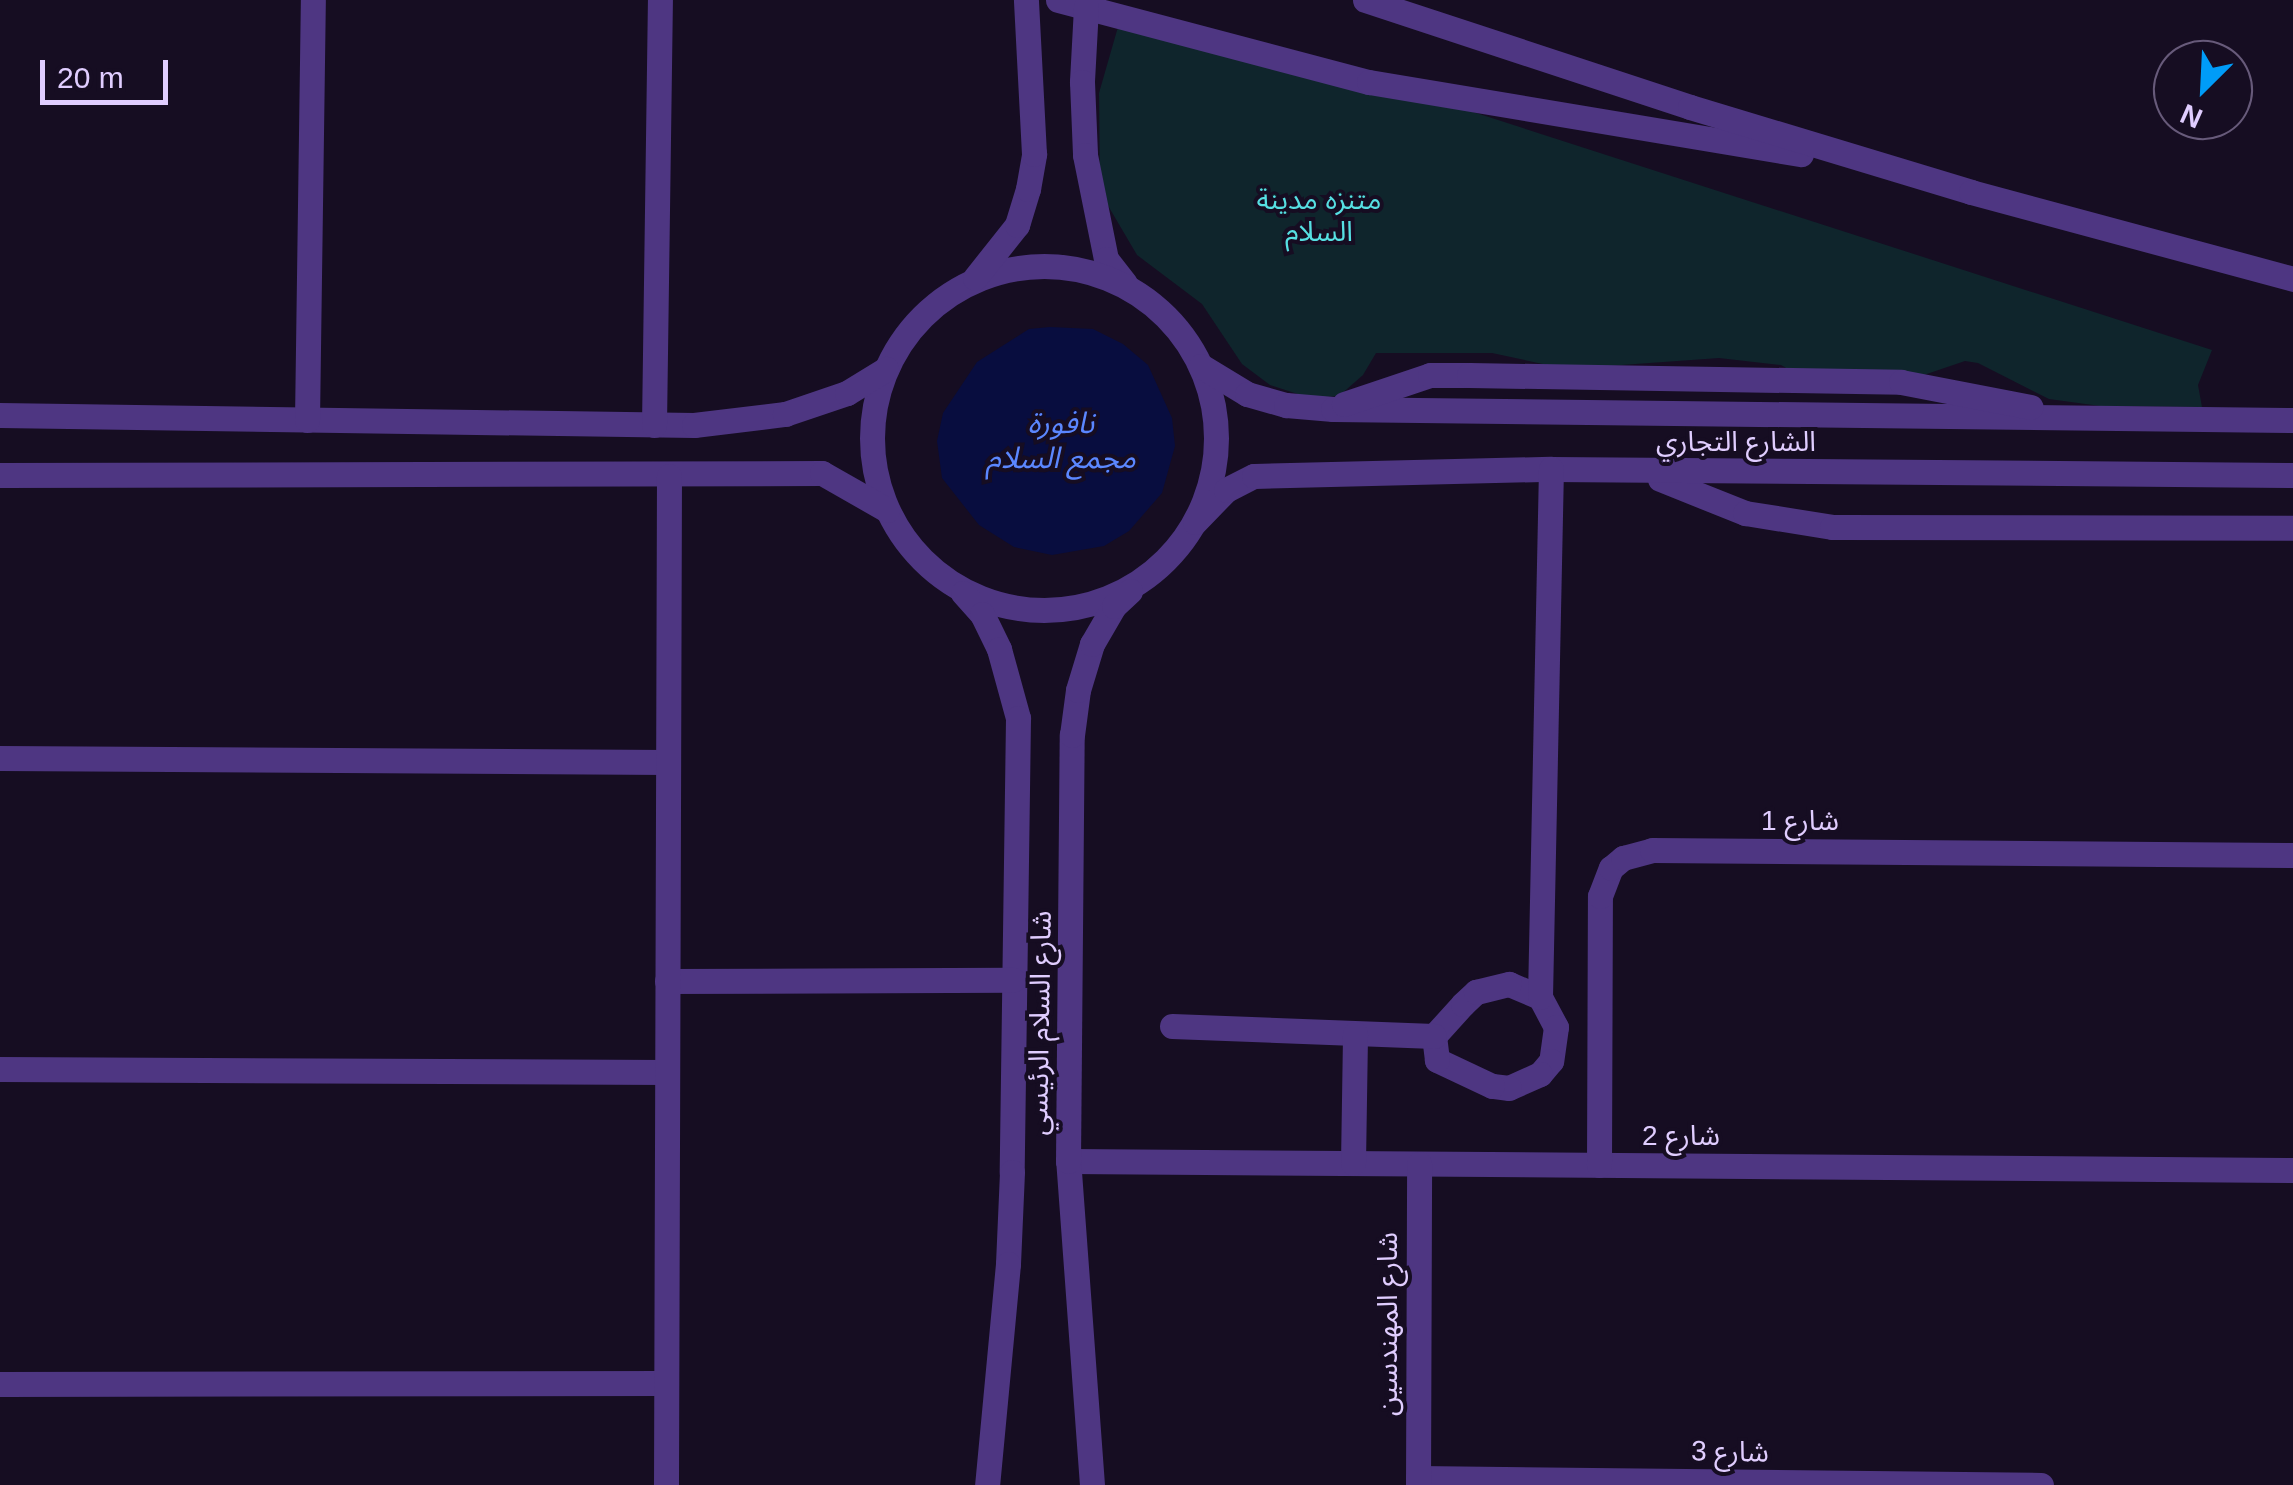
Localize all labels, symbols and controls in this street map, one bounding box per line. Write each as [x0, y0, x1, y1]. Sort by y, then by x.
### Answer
scale bar [45, 40, 172, 102]
north arrow [2153, 40, 2253, 140]
text: 20 m [57, 61, 124, 94]
text: N [2176, 98, 2207, 134]
park label: متنزه مدينة السلام [1256, 183, 1382, 249]
water label: نافورة مجمع السلام [986, 405, 1136, 476]
street label: الشارع التجاري [1656, 425, 1816, 459]
street label: شارع 1 [1761, 804, 1839, 838]
street label: شارع السلام الرئيسي [1021, 910, 1059, 1136]
street label: شارع 2 [1642, 1119, 1720, 1153]
street label: شارع المهندسين [1371, 1232, 1405, 1416]
street label: شارع 3 [1691, 1435, 1769, 1469]

